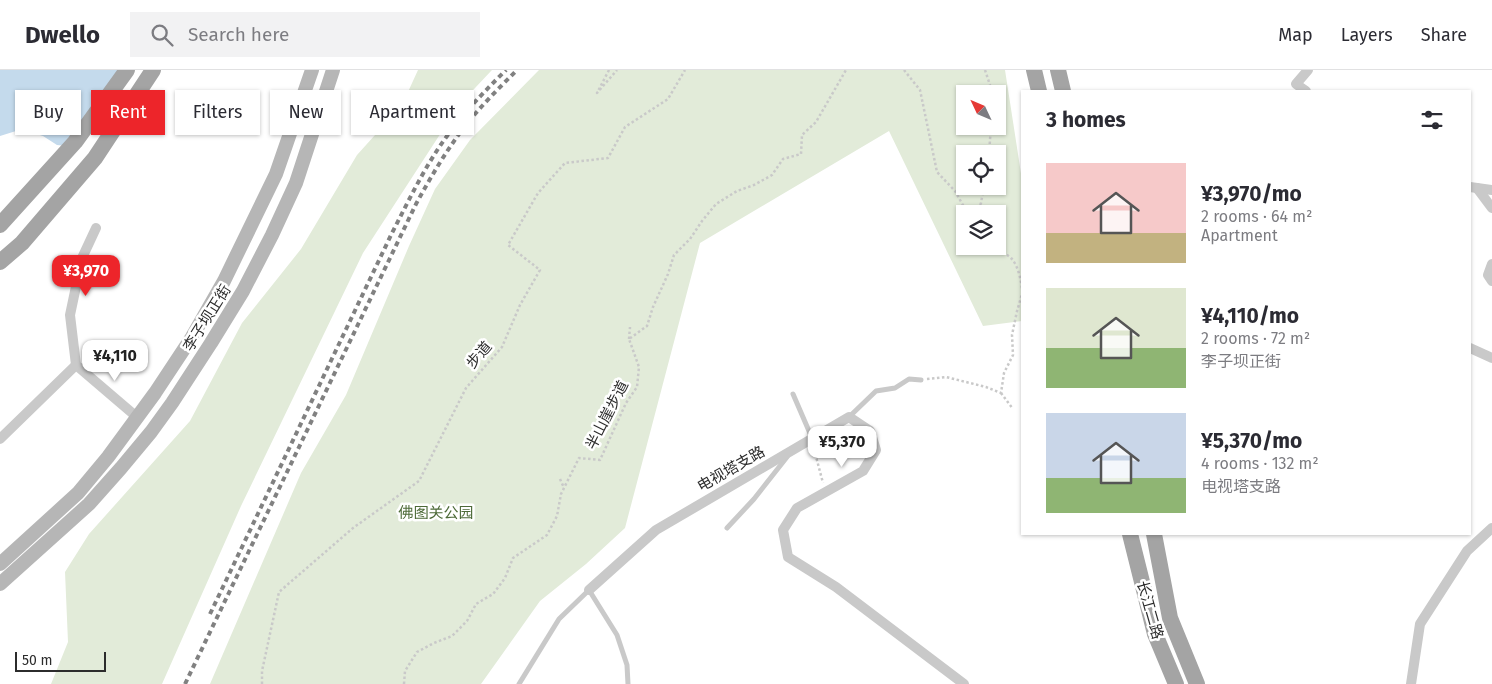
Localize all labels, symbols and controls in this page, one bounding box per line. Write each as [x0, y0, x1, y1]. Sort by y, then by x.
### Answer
search box [130, 12, 480, 57]
text: Dwello [25, 21, 100, 49]
icon: search [148, 21, 176, 49]
text: Search here [188, 23, 289, 46]
text: Map [1278, 24, 1313, 46]
text: Layers [1341, 24, 1393, 46]
text: Share [1421, 24, 1467, 46]
north arrow [956, 85, 1006, 135]
map controls [956, 85, 1006, 255]
chip: Buy [15, 90, 81, 135]
chip: Rent [91, 90, 165, 135]
chip: Filters [175, 90, 260, 135]
chip: New [270, 90, 341, 135]
chip: Apartment [351, 90, 474, 135]
icon: filters [1418, 106, 1446, 134]
text: 3 homes [1046, 107, 1126, 133]
button: locate [956, 145, 1006, 195]
text: ¥3,970/mo [1201, 181, 1302, 207]
icon: home [1086, 183, 1146, 243]
button: layers [956, 205, 1006, 255]
text: 2 rooms · 64 m² [1201, 207, 1312, 226]
text: Apartment [1201, 226, 1278, 245]
pin: ¥3,970 [45, 254, 127, 297]
text: ¥3,970 [63, 261, 109, 280]
street label: 李子坝正街 [179, 281, 235, 355]
text: ¥4,110/mo [1201, 303, 1299, 329]
icon: home [1086, 308, 1146, 368]
text: 2 rooms · 72 m² [1201, 329, 1310, 348]
street label: 步道 [462, 338, 496, 372]
pin: ¥4,110 [74, 340, 156, 382]
text: ¥4,110 [93, 346, 137, 365]
text: 李子坝正街 [1201, 352, 1281, 371]
street label: 半山崖步道 [582, 377, 632, 453]
pin: ¥5,370 [801, 426, 883, 468]
text: ¥5,370/mo [1201, 428, 1302, 454]
text: ¥5,370 [819, 432, 865, 451]
icon: home [1086, 433, 1146, 493]
street label: 电视塔支路 [694, 442, 768, 496]
text: 4 rooms · 132 m² [1201, 454, 1319, 473]
text: 电视塔支路 [1201, 477, 1281, 496]
park label: 佛图关公园 [398, 504, 474, 522]
street label: 长江二路 [1133, 579, 1167, 641]
scale bar [15, 649, 106, 672]
text: 50 m [22, 652, 53, 669]

